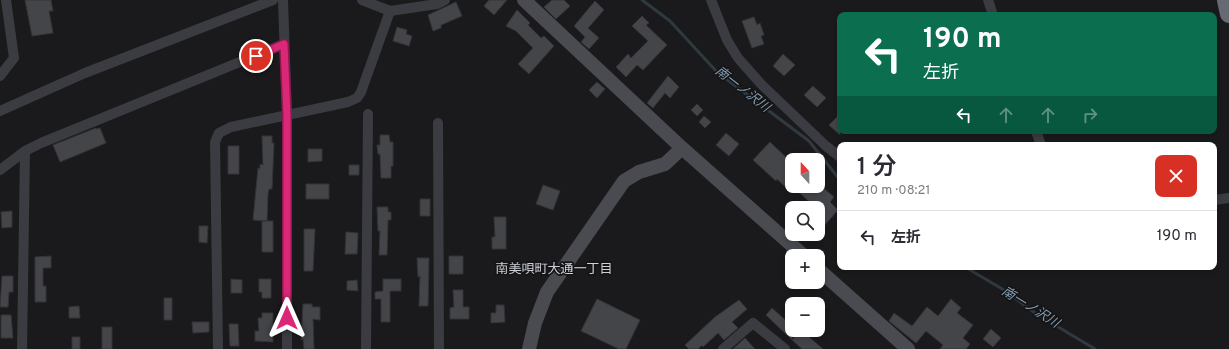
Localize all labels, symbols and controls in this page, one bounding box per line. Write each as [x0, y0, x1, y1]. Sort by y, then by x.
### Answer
text: 190 m [923, 22, 1001, 58]
icon: left [857, 28, 909, 80]
pin [239, 39, 273, 73]
icon: arrive [245, 45, 267, 67]
text: 左折 [923, 62, 959, 85]
water label: 南一ノ沢川 [711, 64, 774, 118]
icon: left [953, 104, 975, 126]
icon: ahead [995, 104, 1017, 126]
icon: ahead [1037, 104, 1059, 126]
icon: right [1079, 104, 1101, 126]
north arrow [785, 153, 825, 193]
map controls [785, 153, 825, 337]
text: 1 分 [857, 153, 896, 183]
button: close [1155, 155, 1197, 197]
text: 210 m · 08:21 [857, 183, 930, 199]
button: search [785, 201, 825, 241]
icon: left [857, 226, 879, 248]
text: 190 m [1157, 227, 1197, 246]
text: 左折 [891, 229, 921, 248]
button: + [785, 249, 825, 289]
district label: 南美唄町大通一丁目 [495, 262, 613, 278]
water label: 南一ノ沢川 [998, 284, 1063, 333]
position arrow [266, 297, 308, 339]
button: − [785, 297, 825, 337]

